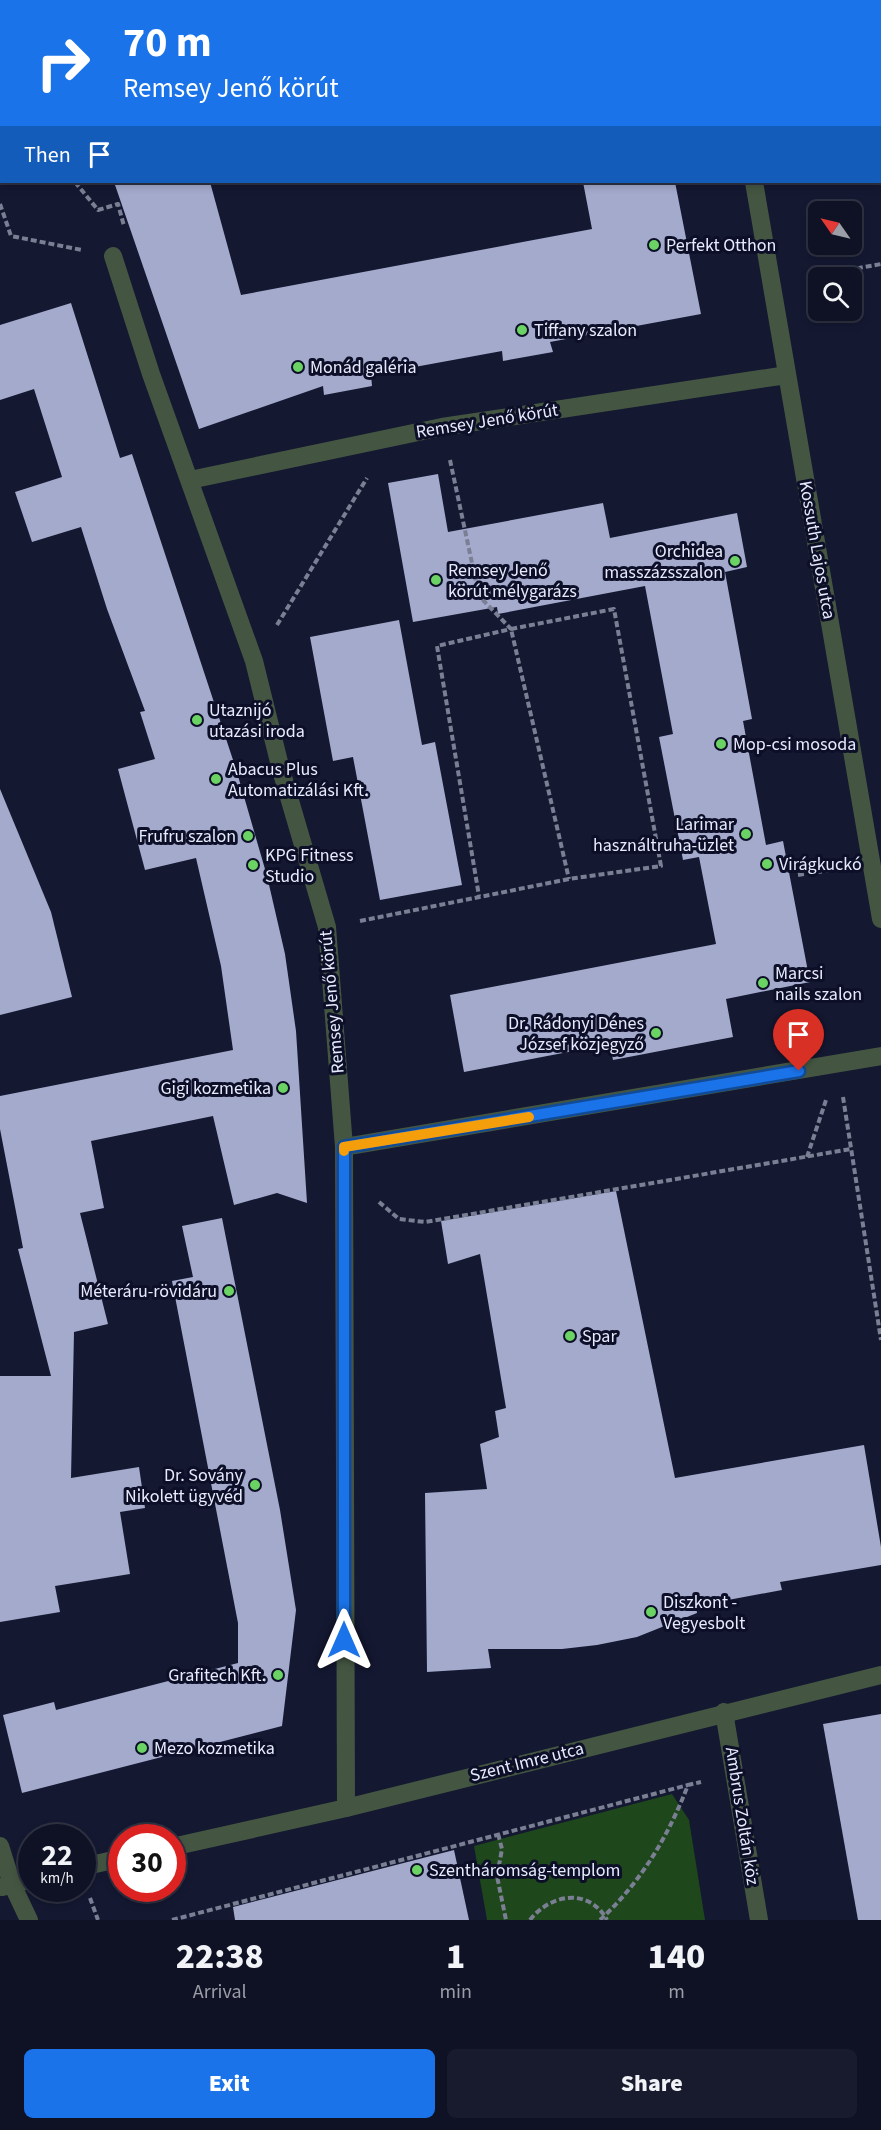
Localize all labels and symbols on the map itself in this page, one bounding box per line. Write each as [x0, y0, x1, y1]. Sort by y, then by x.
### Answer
north arrow [808, 201, 862, 255]
place label: Perfekt Otthon [666, 233, 776, 258]
marker: Perfekt Otthon [647, 238, 661, 252]
place label: Tiffany szalon [534, 318, 637, 343]
marker: Tiffany szalon [515, 323, 529, 337]
place label: Monád galéria [310, 355, 416, 380]
marker: Monád galéria [291, 360, 305, 374]
street label: Remsey Jenő körút [414, 397, 560, 445]
street label: Kossuth Lajos utca [793, 479, 841, 621]
place label: Orchidea masszázsszalon [604, 539, 723, 585]
marker: Orchidea masszázsszalon [728, 554, 742, 568]
place label: Remsey Jenő körút mélygarázs [448, 558, 577, 604]
marker: Remsey Jenő körút mélygarázs [429, 573, 443, 587]
place label: Utaznijó utazási iroda [209, 698, 305, 744]
marker: Utaznijó utazási iroda [190, 713, 204, 727]
place label: Mop-csi mosoda [733, 732, 856, 757]
marker: Mop-csi mosoda [714, 737, 728, 751]
place label: Abacus Plus Automatizálási Kft. [228, 757, 369, 803]
marker: Abacus Plus Automatizálási Kft. [209, 772, 223, 786]
place label: Larimar használtruha-üzlet [593, 812, 735, 858]
place label: Frufru szalon [138, 824, 236, 849]
marker: Larimar használtruha-üzlet [739, 827, 753, 841]
marker: Frufru szalon [241, 829, 255, 843]
place label: KPG Fitness Studio [265, 843, 354, 889]
place label: Virágkuckó [779, 852, 862, 877]
marker: Virágkuckó [760, 857, 774, 871]
marker: KPG Fitness Studio [246, 858, 260, 872]
street label: Remsey Jenő körút [313, 929, 351, 1075]
place label: Marcsi nails szalon [775, 961, 862, 1007]
marker: Marcsi nails szalon [756, 976, 770, 990]
pin [773, 1009, 824, 1071]
place label: Dr. Rádonyi Dénes József közjegyző [508, 1011, 644, 1057]
marker: Dr. Rádonyi Dénes József közjegyző [649, 1026, 663, 1040]
place label: Gigi kozmetika [160, 1076, 271, 1101]
marker: Gigi kozmetika [276, 1081, 290, 1095]
place label: Méteráru-rövidáru [80, 1279, 217, 1304]
marker: Méteráru-rövidáru [222, 1284, 236, 1298]
place label: Spar [582, 1324, 617, 1349]
marker: Spar [563, 1329, 577, 1343]
place label: Dr. Sovány Nikolett ügyvéd [125, 1463, 244, 1509]
marker: Dr. Sovány Nikolett ügyvéd [248, 1478, 262, 1492]
place label: Diszkont - Vegyesbolt [663, 1590, 745, 1636]
marker: Diszkont - Vegyesbolt [644, 1605, 658, 1619]
position arrow [312, 1608, 376, 1672]
place label: Grafitech Kft. [168, 1663, 266, 1688]
marker: Grafitech Kft. [271, 1668, 285, 1682]
place label: Mezo kozmetika [154, 1736, 275, 1761]
street label: Szent Imre utca [467, 1736, 587, 1788]
marker: Mezo kozmetika [135, 1741, 149, 1755]
street label: Ambrus Zoltán köz [719, 1745, 765, 1887]
speed limit sign: 30 [108, 1824, 186, 1902]
place label: Szentháromság-templom [429, 1858, 620, 1883]
marker: Szentháromság-templom [410, 1863, 424, 1877]

